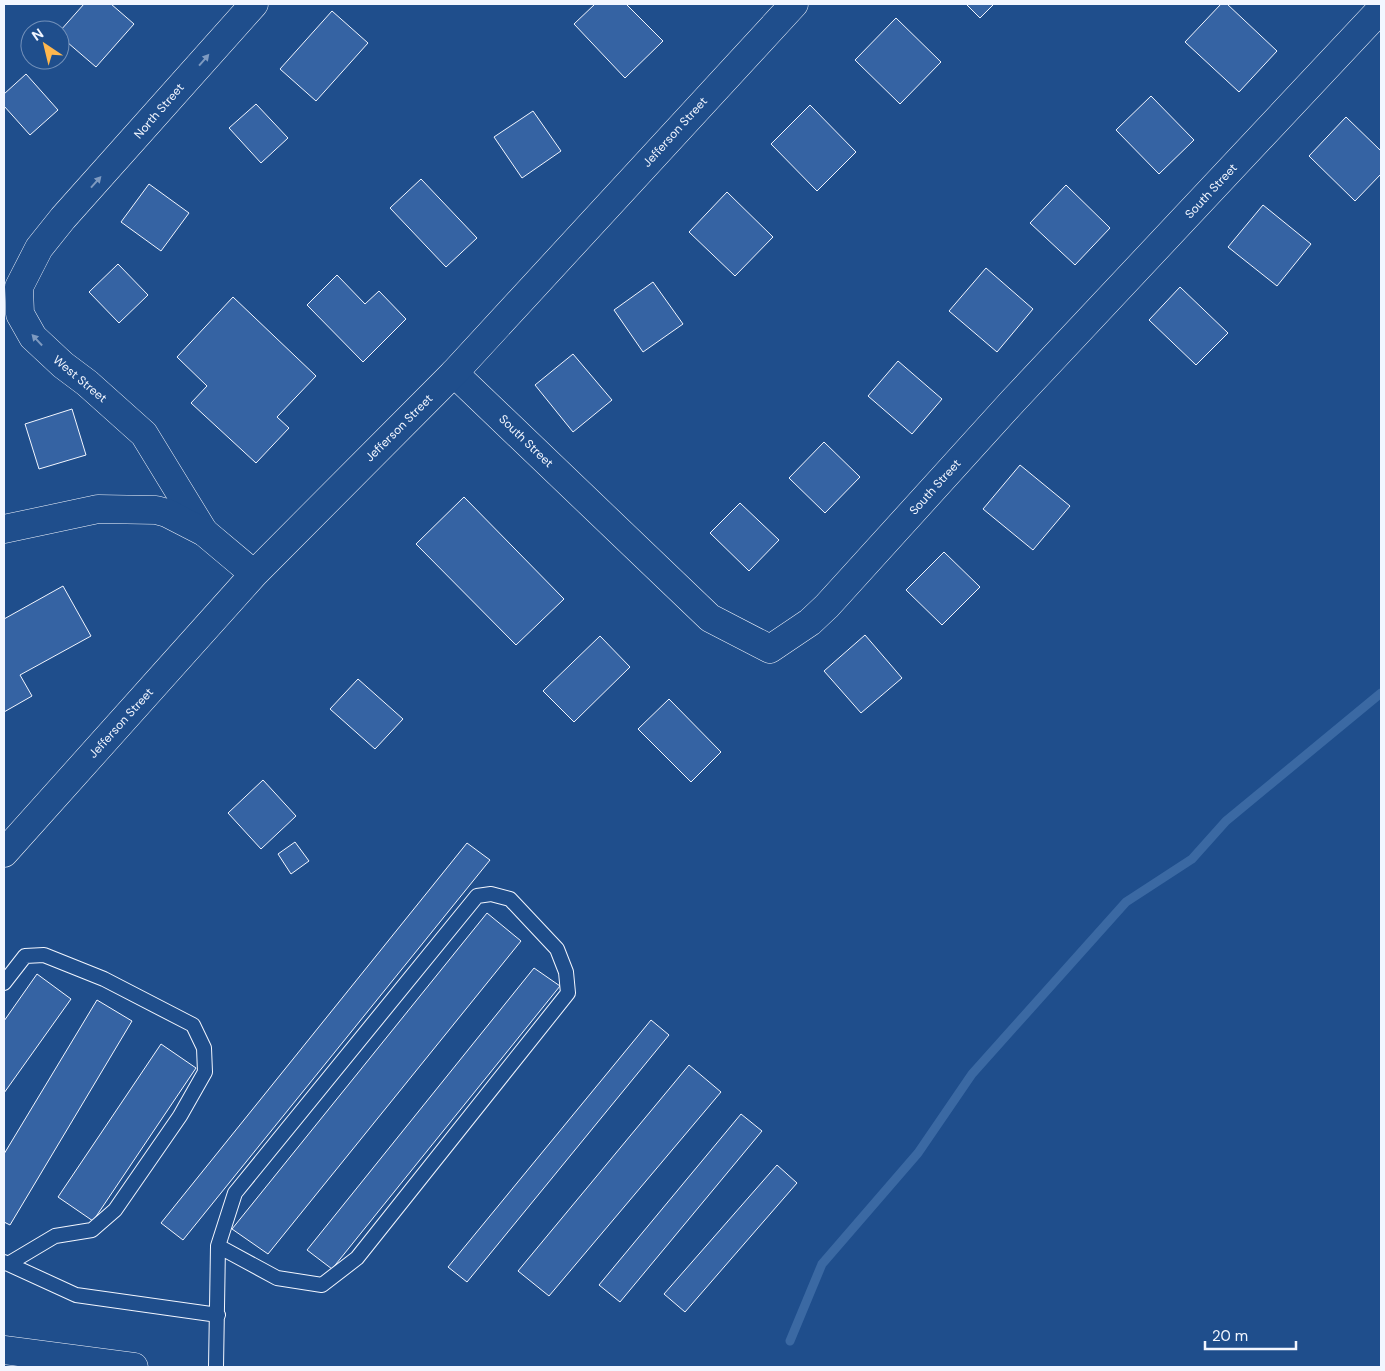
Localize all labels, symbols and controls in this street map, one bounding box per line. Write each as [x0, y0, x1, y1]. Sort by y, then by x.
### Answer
north arrow [20, 20, 70, 70]
text: N [28, 24, 47, 45]
one-way arrow [198, 54, 209, 66]
street label: North Street [130, 80, 188, 142]
street label: Jefferson Street [639, 93, 711, 171]
street label: South Street [1181, 160, 1241, 222]
one-way arrow [91, 175, 102, 188]
one-way arrow [31, 334, 43, 346]
street label: West Street [50, 352, 110, 406]
street label: Jefferson Street [362, 391, 436, 465]
street label: South Street [495, 411, 557, 471]
street label: South Street [906, 456, 964, 518]
street label: Jefferson Street [85, 684, 157, 762]
scale bar [1205, 1318, 1296, 1350]
text: 20 m [1212, 1326, 1248, 1346]

